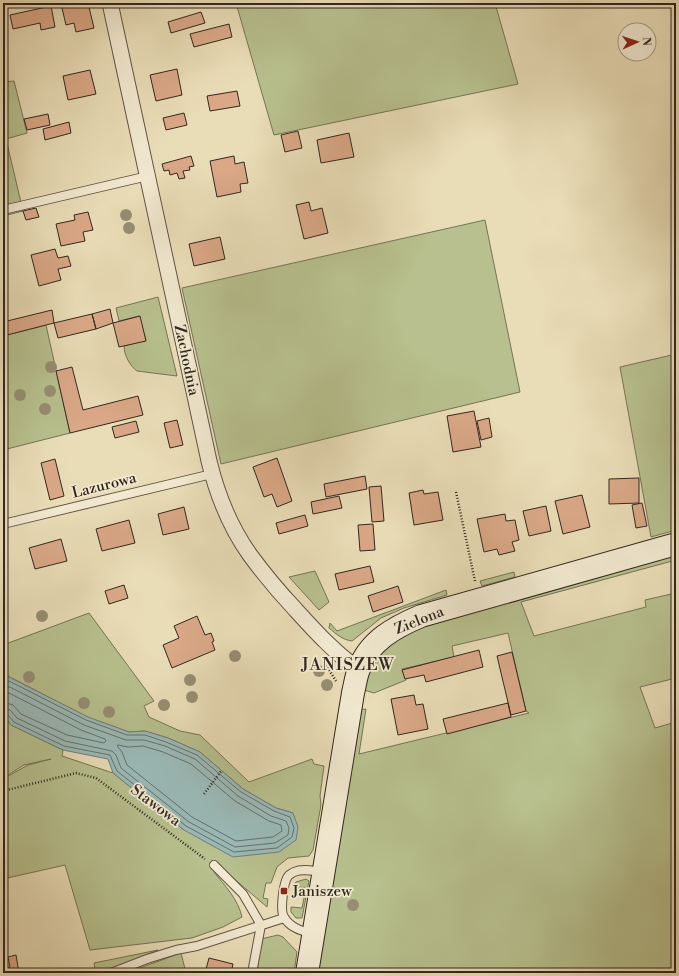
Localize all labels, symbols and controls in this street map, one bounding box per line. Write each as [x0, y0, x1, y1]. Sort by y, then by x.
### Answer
north arrow [617, 22, 657, 62]
text: N [639, 37, 653, 47]
street label: Zachodnia [170, 323, 203, 398]
street label: Lazurowa [70, 468, 139, 503]
street label: Zielona [392, 602, 447, 639]
district label: JANISZEW [300, 654, 395, 676]
street label: Stawowa [127, 780, 185, 831]
place label: Janiszew [291, 882, 352, 901]
marker: Janiszew [279, 886, 289, 896]

